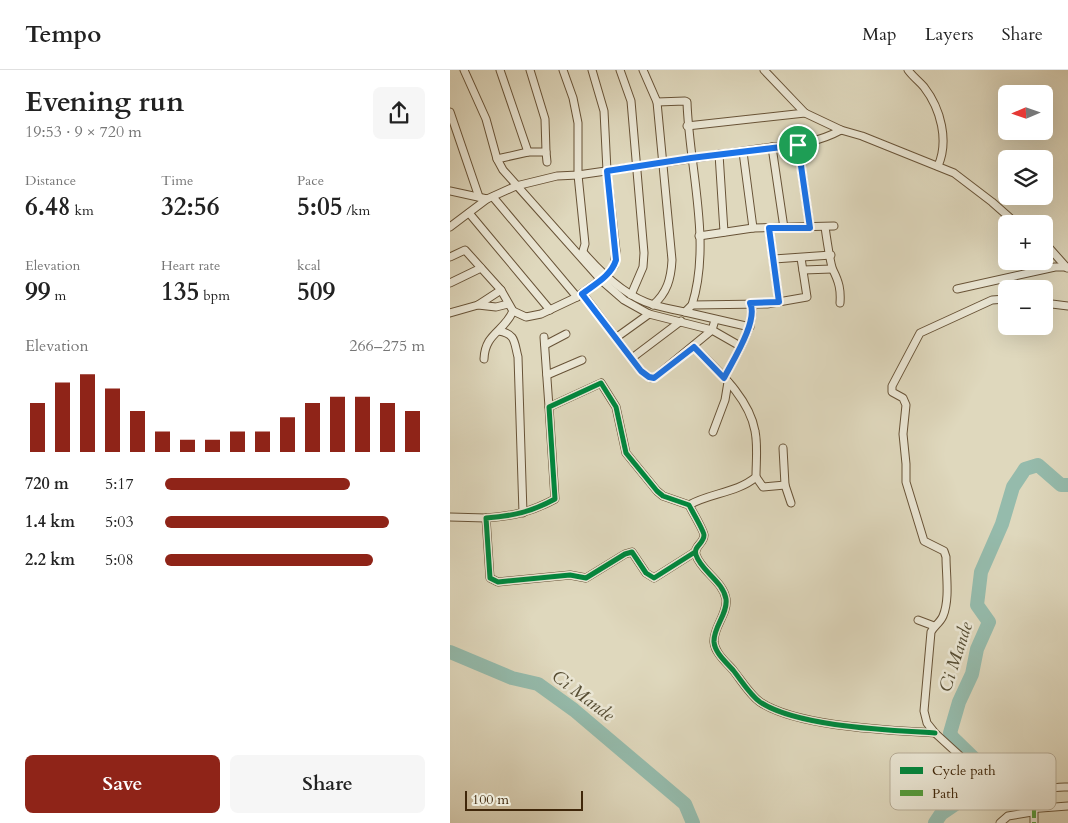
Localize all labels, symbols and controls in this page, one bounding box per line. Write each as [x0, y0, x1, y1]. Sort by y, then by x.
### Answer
text: Tempo [25, 18, 101, 51]
text: Map [862, 22, 897, 47]
text: Layers [925, 22, 974, 47]
text: Share [1002, 22, 1043, 47]
text: Evening run [25, 83, 184, 121]
north arrow [998, 85, 1052, 140]
map controls [998, 85, 1053, 335]
button: share [373, 87, 425, 139]
text: 19:53 · 9 × 720 m [25, 121, 142, 143]
pin [777, 124, 819, 166]
icon: arrive [784, 131, 812, 159]
button: layers [998, 150, 1053, 205]
text: Distance [25, 171, 76, 190]
text: Time [161, 171, 193, 190]
text: Pace [297, 171, 324, 190]
text: 6.48 [25, 190, 71, 224]
text: 32:56 [161, 190, 219, 224]
text: 5:05 [297, 190, 343, 224]
text: km [71, 201, 94, 220]
text: /km [343, 201, 370, 220]
button: + [998, 215, 1053, 270]
text: Elevation [25, 256, 81, 275]
text: Heart rate [161, 256, 220, 275]
text: kcal [297, 256, 321, 275]
text: 99 [25, 275, 51, 309]
text: 135 [161, 275, 199, 309]
text: 509 [297, 275, 335, 309]
button: − [998, 280, 1053, 335]
text: m [51, 286, 66, 305]
text: bpm [199, 286, 230, 305]
text: Elevation [25, 335, 89, 357]
text: 266–275 m [349, 335, 425, 357]
text: 720 m [25, 473, 69, 495]
text: 5:17 [105, 473, 134, 495]
text: 1.4 km [25, 511, 75, 533]
text: 5:03 [105, 511, 134, 533]
text: 2.2 km [25, 549, 75, 571]
text: 5:08 [105, 549, 134, 571]
water label: Ci Mande [933, 618, 979, 695]
water label: Ci Mande [547, 664, 620, 728]
legend [890, 753, 1056, 810]
button: Save [25, 755, 220, 813]
button: Share [230, 755, 425, 813]
text: Cycle path [932, 761, 996, 780]
text: Path [932, 784, 959, 803]
scale bar [465, 788, 582, 811]
text: 100 m [472, 790, 509, 809]

